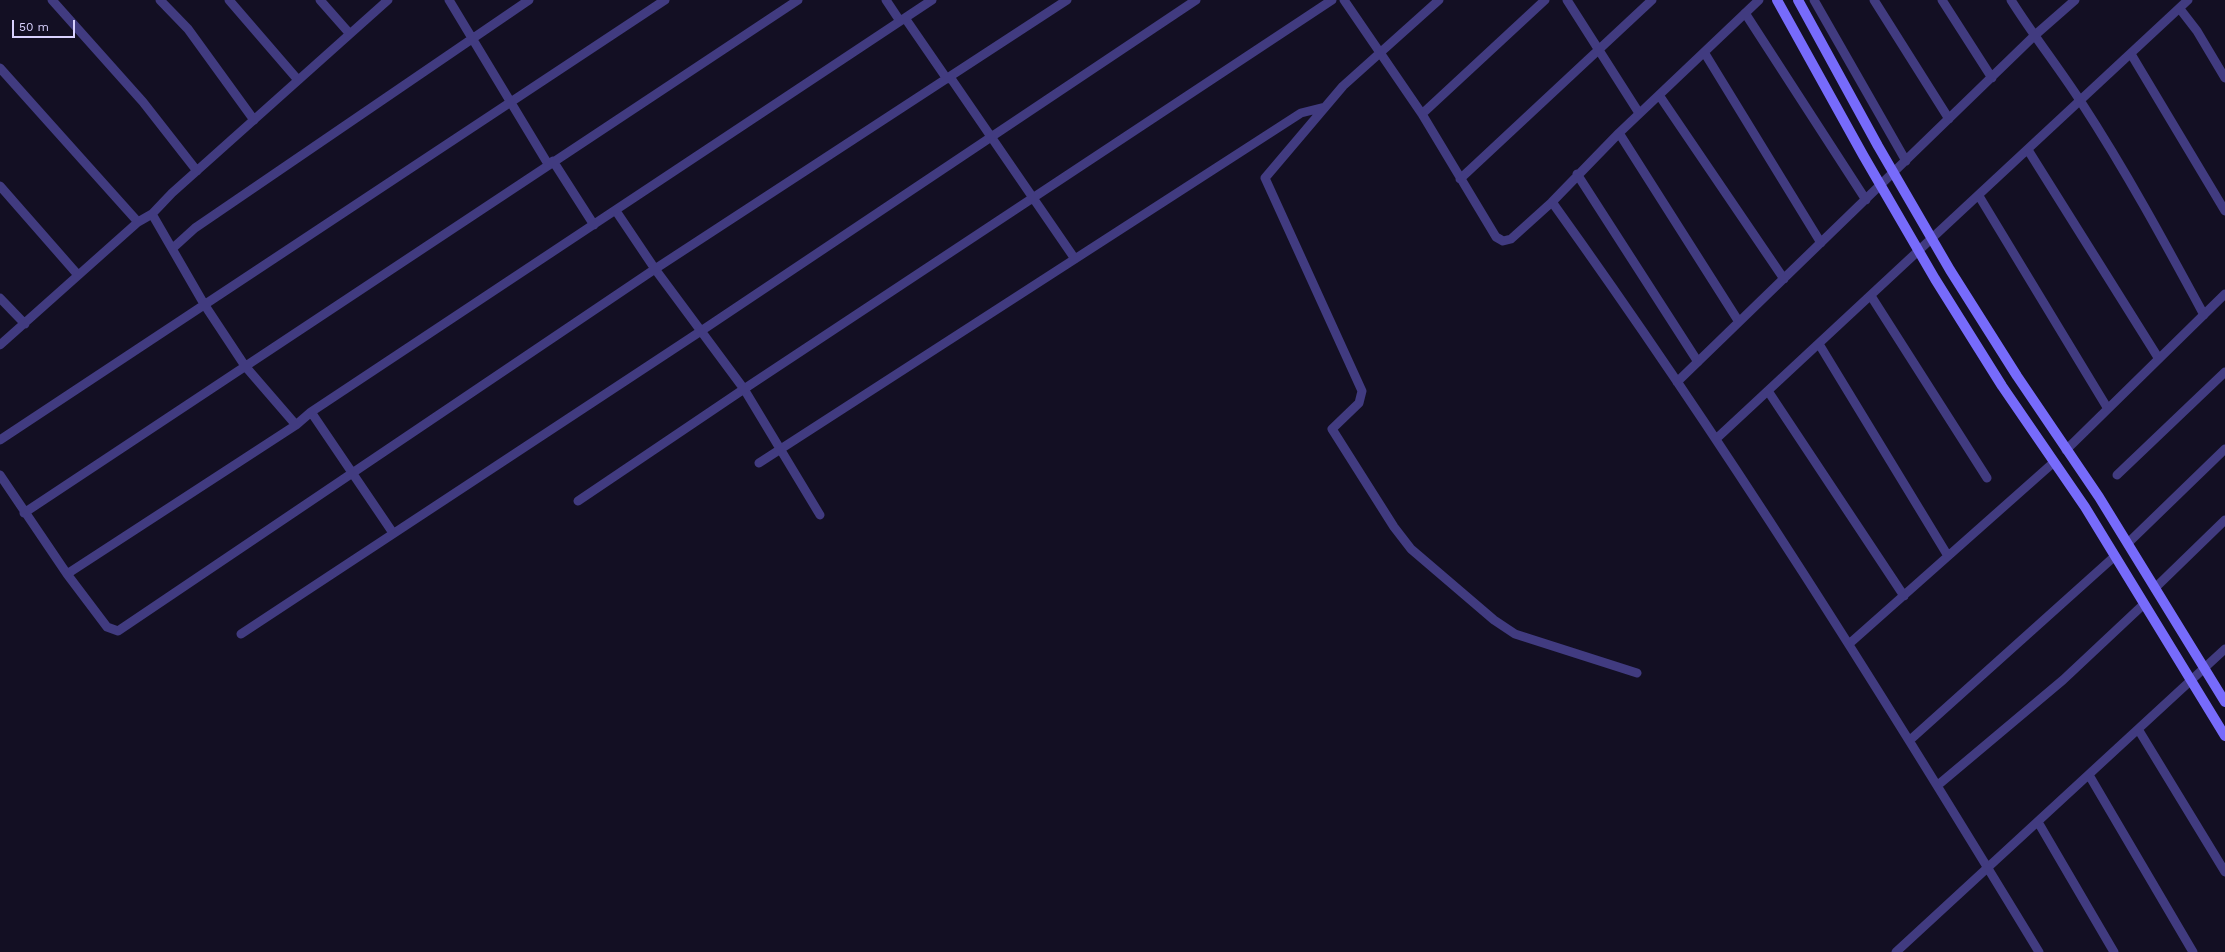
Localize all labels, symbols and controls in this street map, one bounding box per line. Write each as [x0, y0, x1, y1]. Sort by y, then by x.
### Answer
scale bar [14, 12, 77, 38]
text: 50 m [19, 20, 49, 34]

